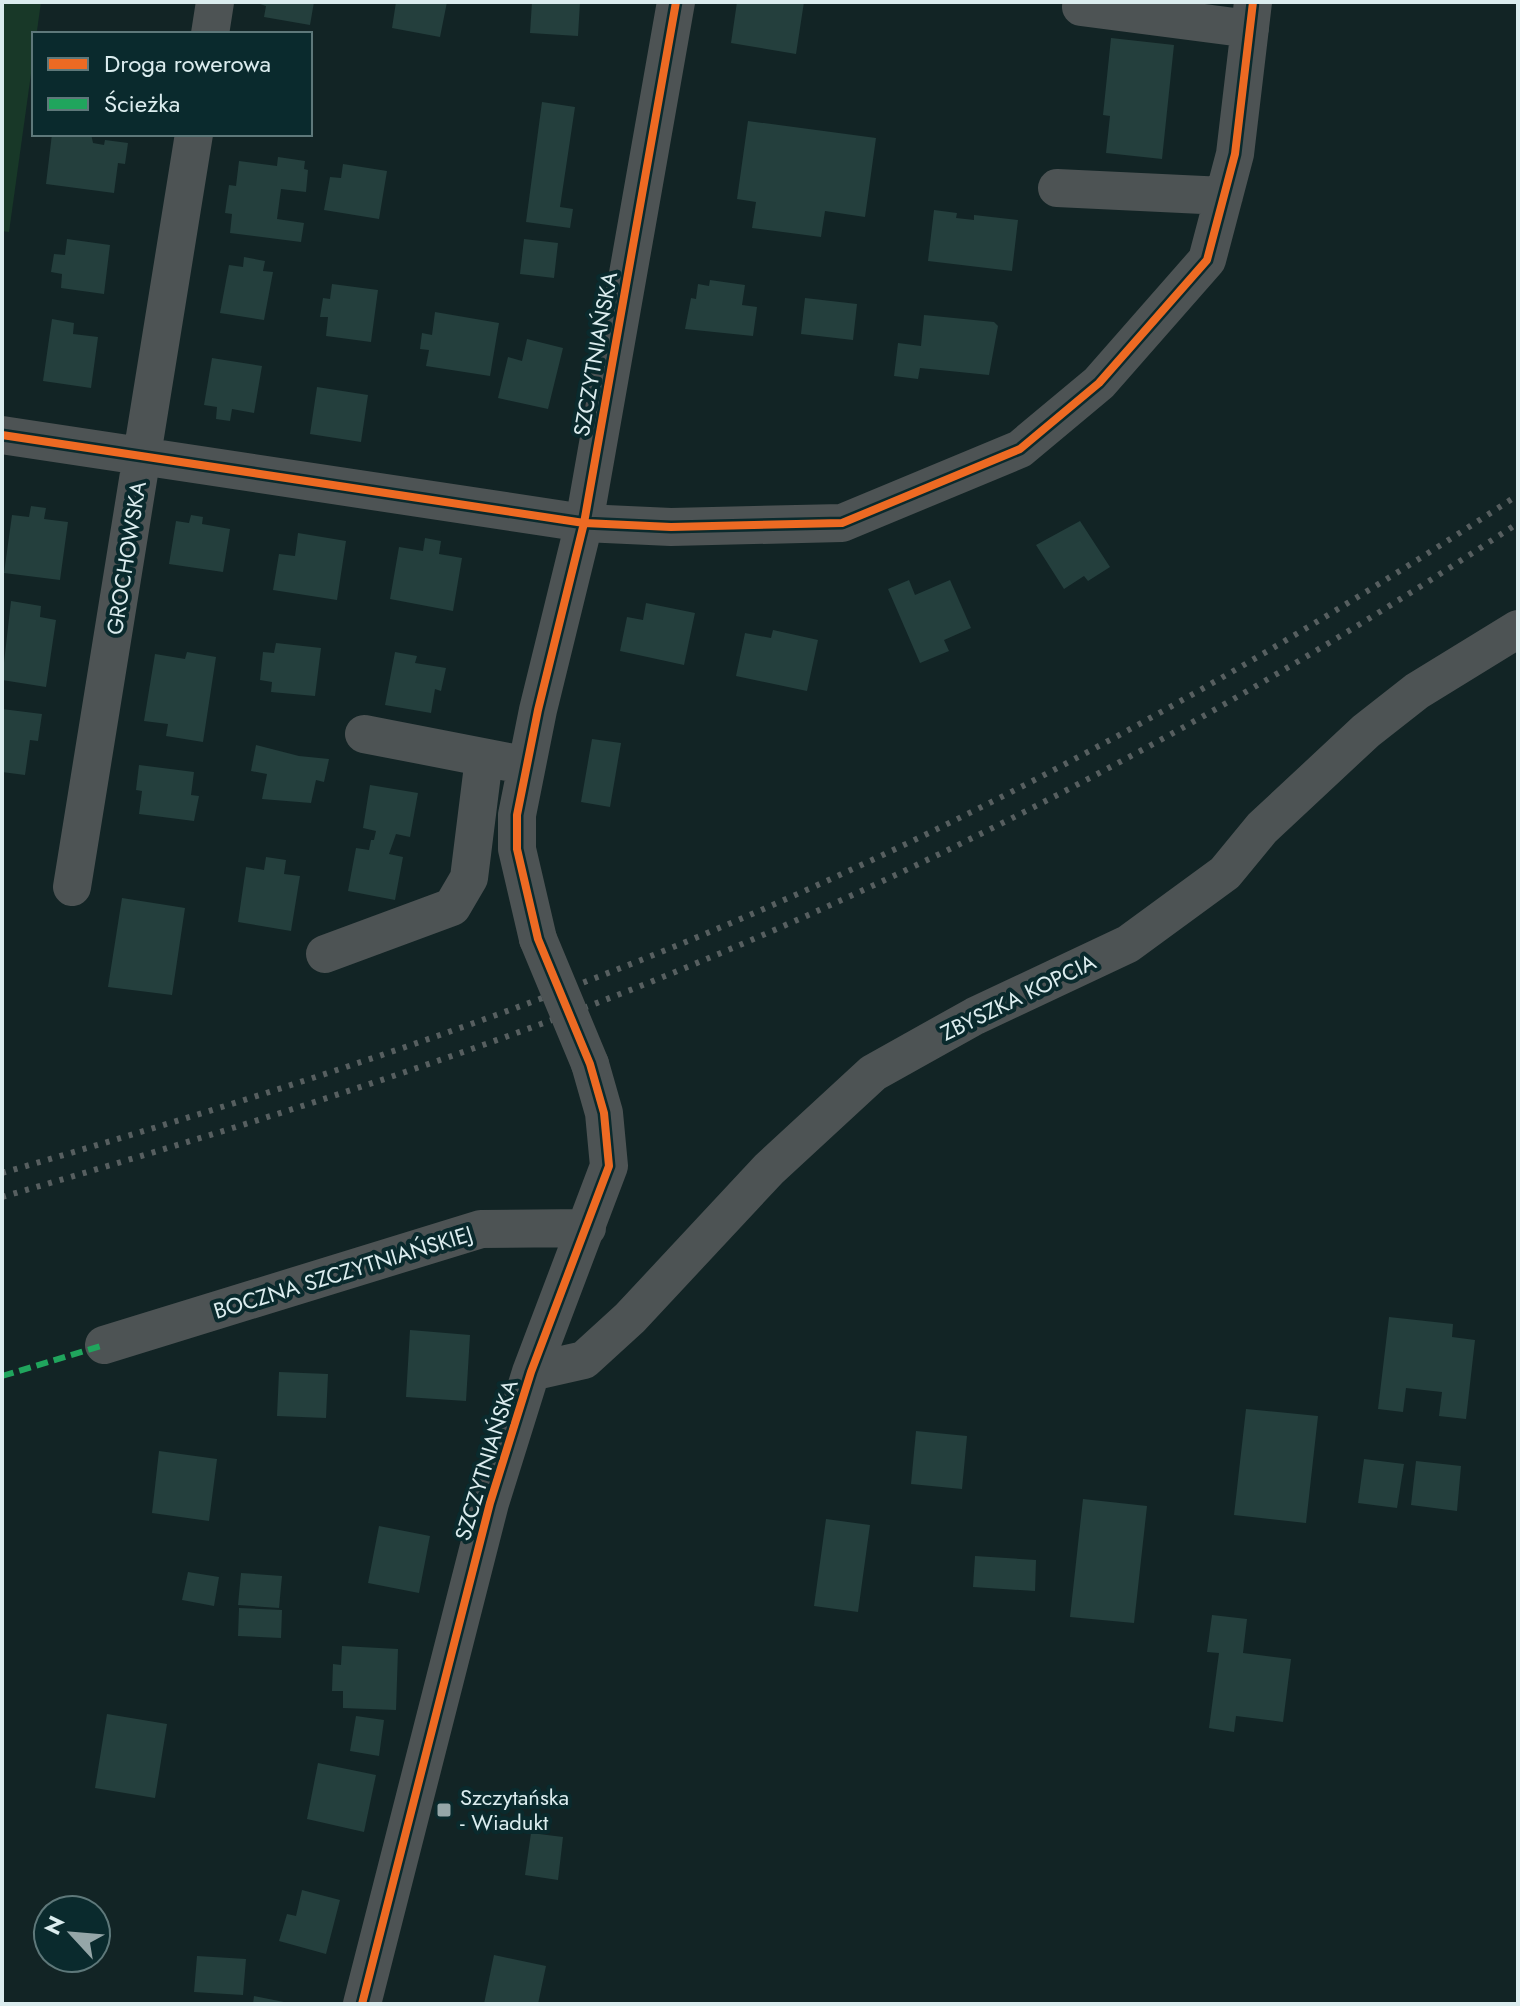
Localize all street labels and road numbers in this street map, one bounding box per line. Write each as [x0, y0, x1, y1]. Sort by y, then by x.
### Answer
street label: SZCZYTNIAŃSKA [565, 269, 625, 439]
street label: GROCHOWSKA [98, 478, 154, 637]
street label: ZBYSZKA KOPCIA [935, 945, 1102, 1048]
street label: BOCZNA SZCZYTNIAŃSKIEJ [210, 1217, 476, 1327]
street label: SZCZYTNIAŃSKA [446, 1375, 526, 1544]

